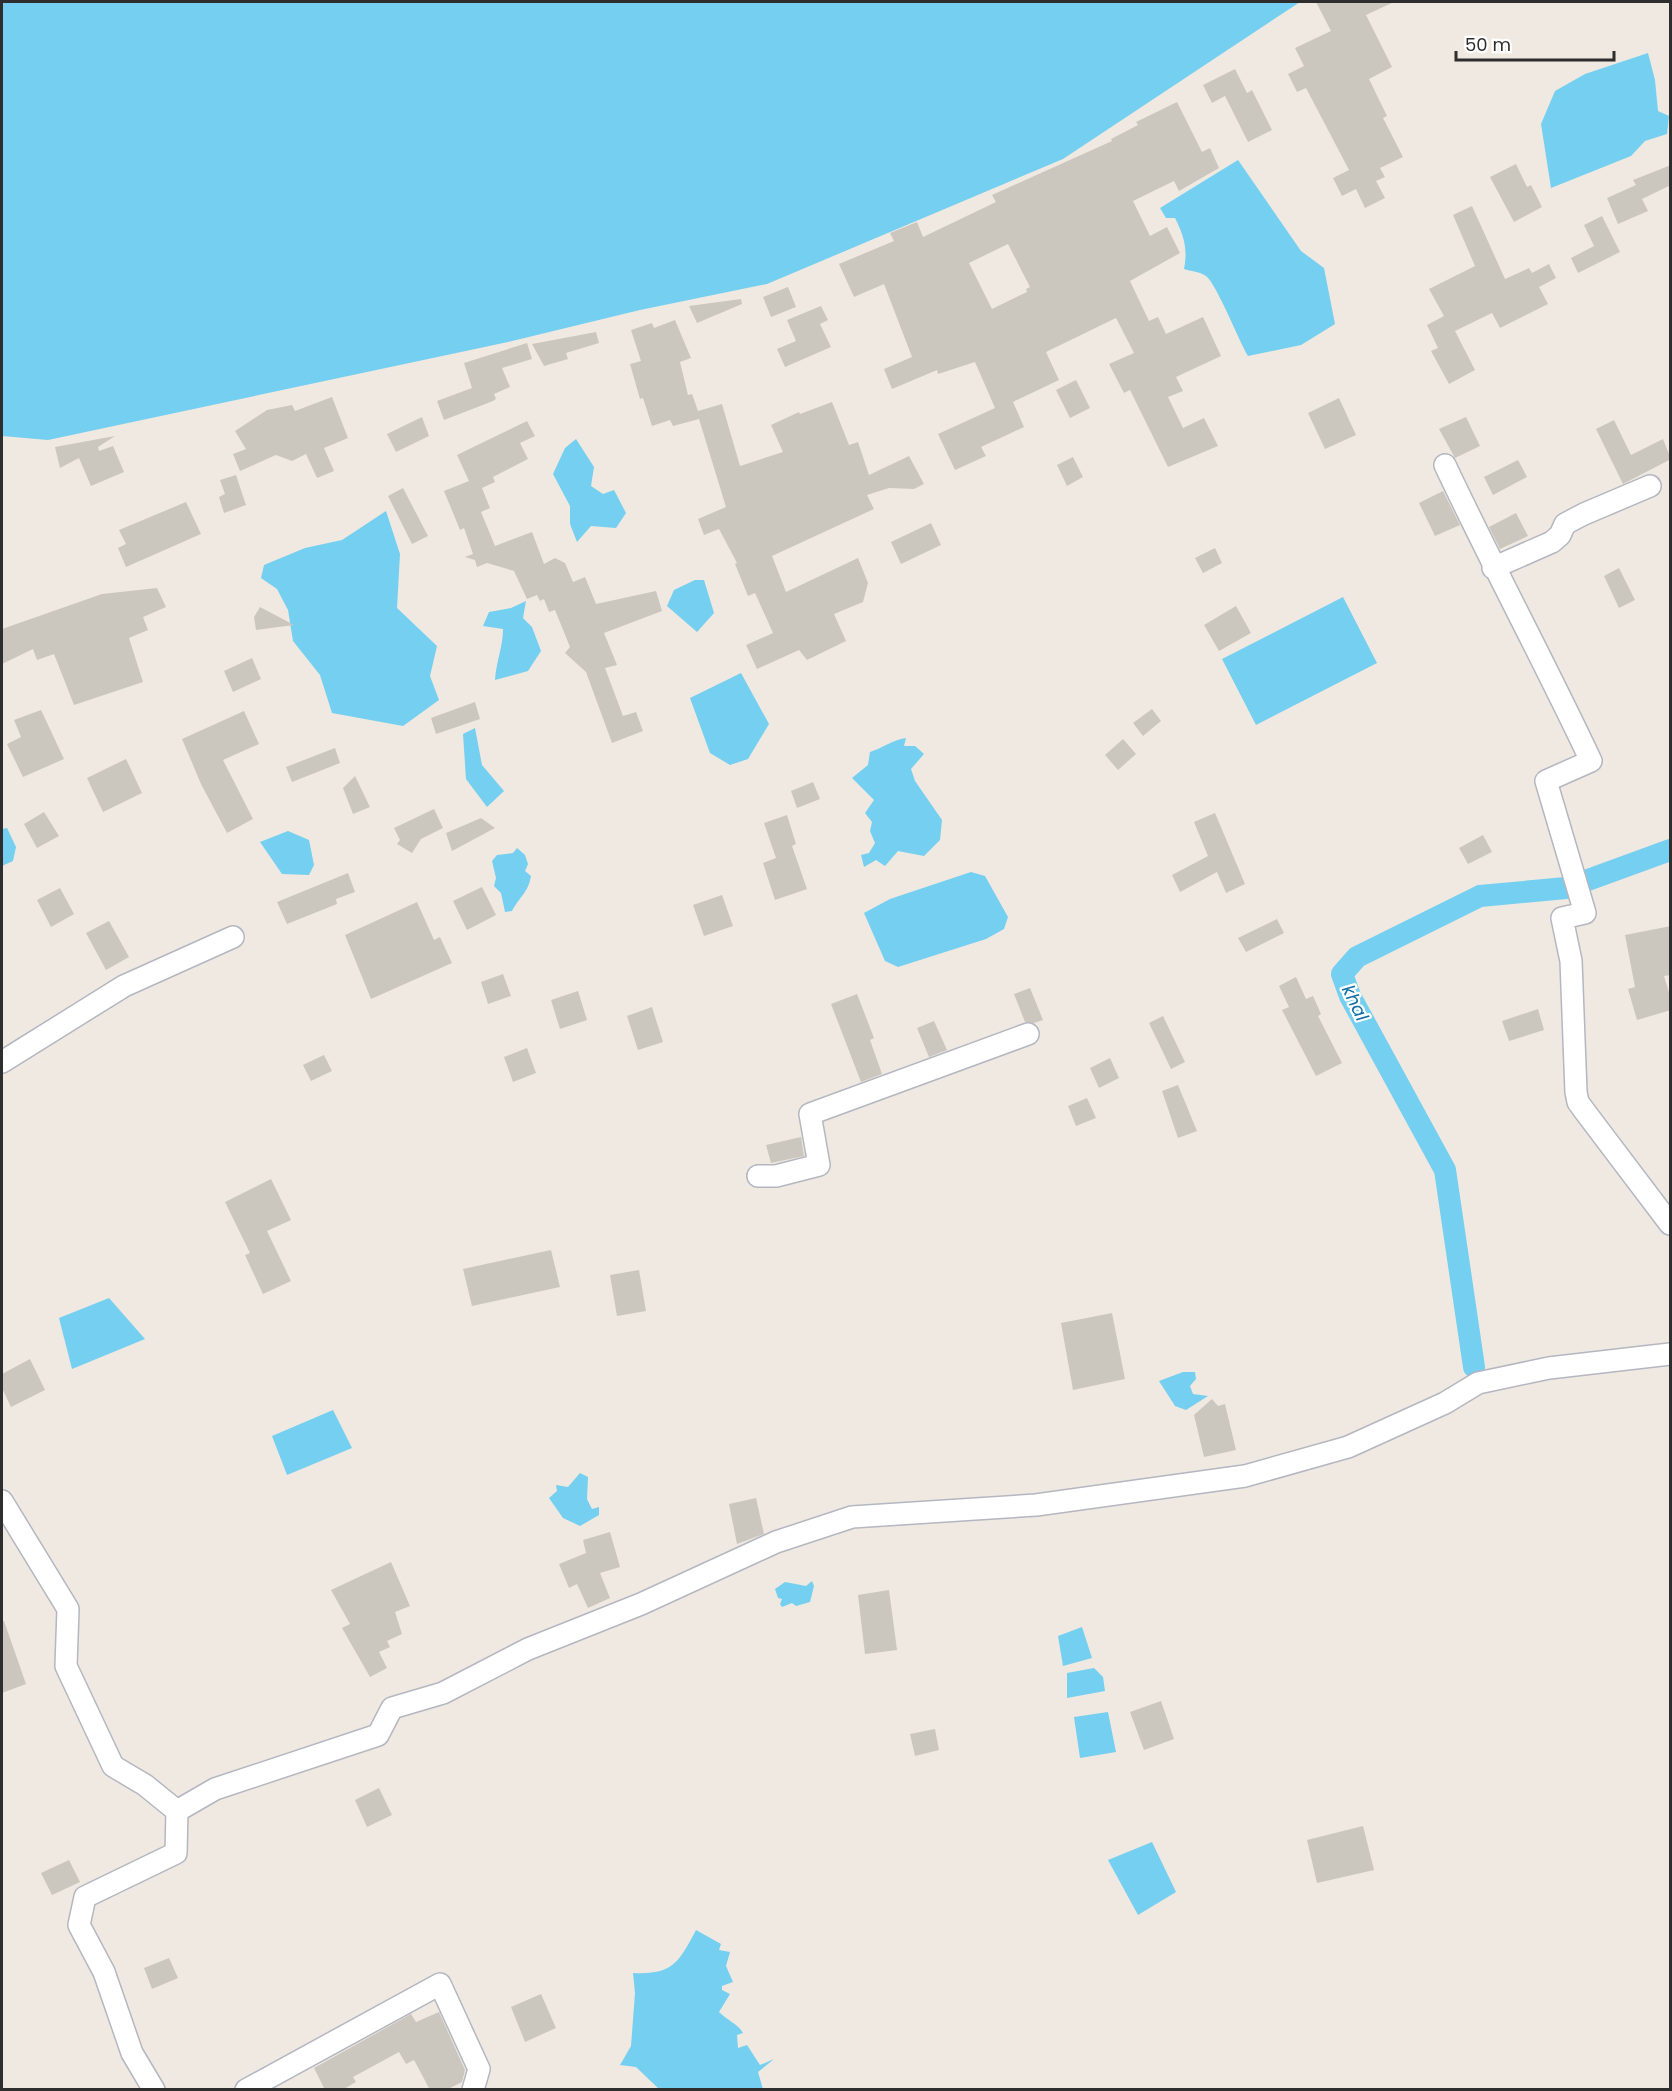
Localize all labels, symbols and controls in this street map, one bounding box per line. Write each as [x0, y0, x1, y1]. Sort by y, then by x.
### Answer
scale bar [1456, 24, 1614, 62]
text: 50 m [1465, 32, 1511, 57]
water label: khal [1336, 980, 1375, 1026]

